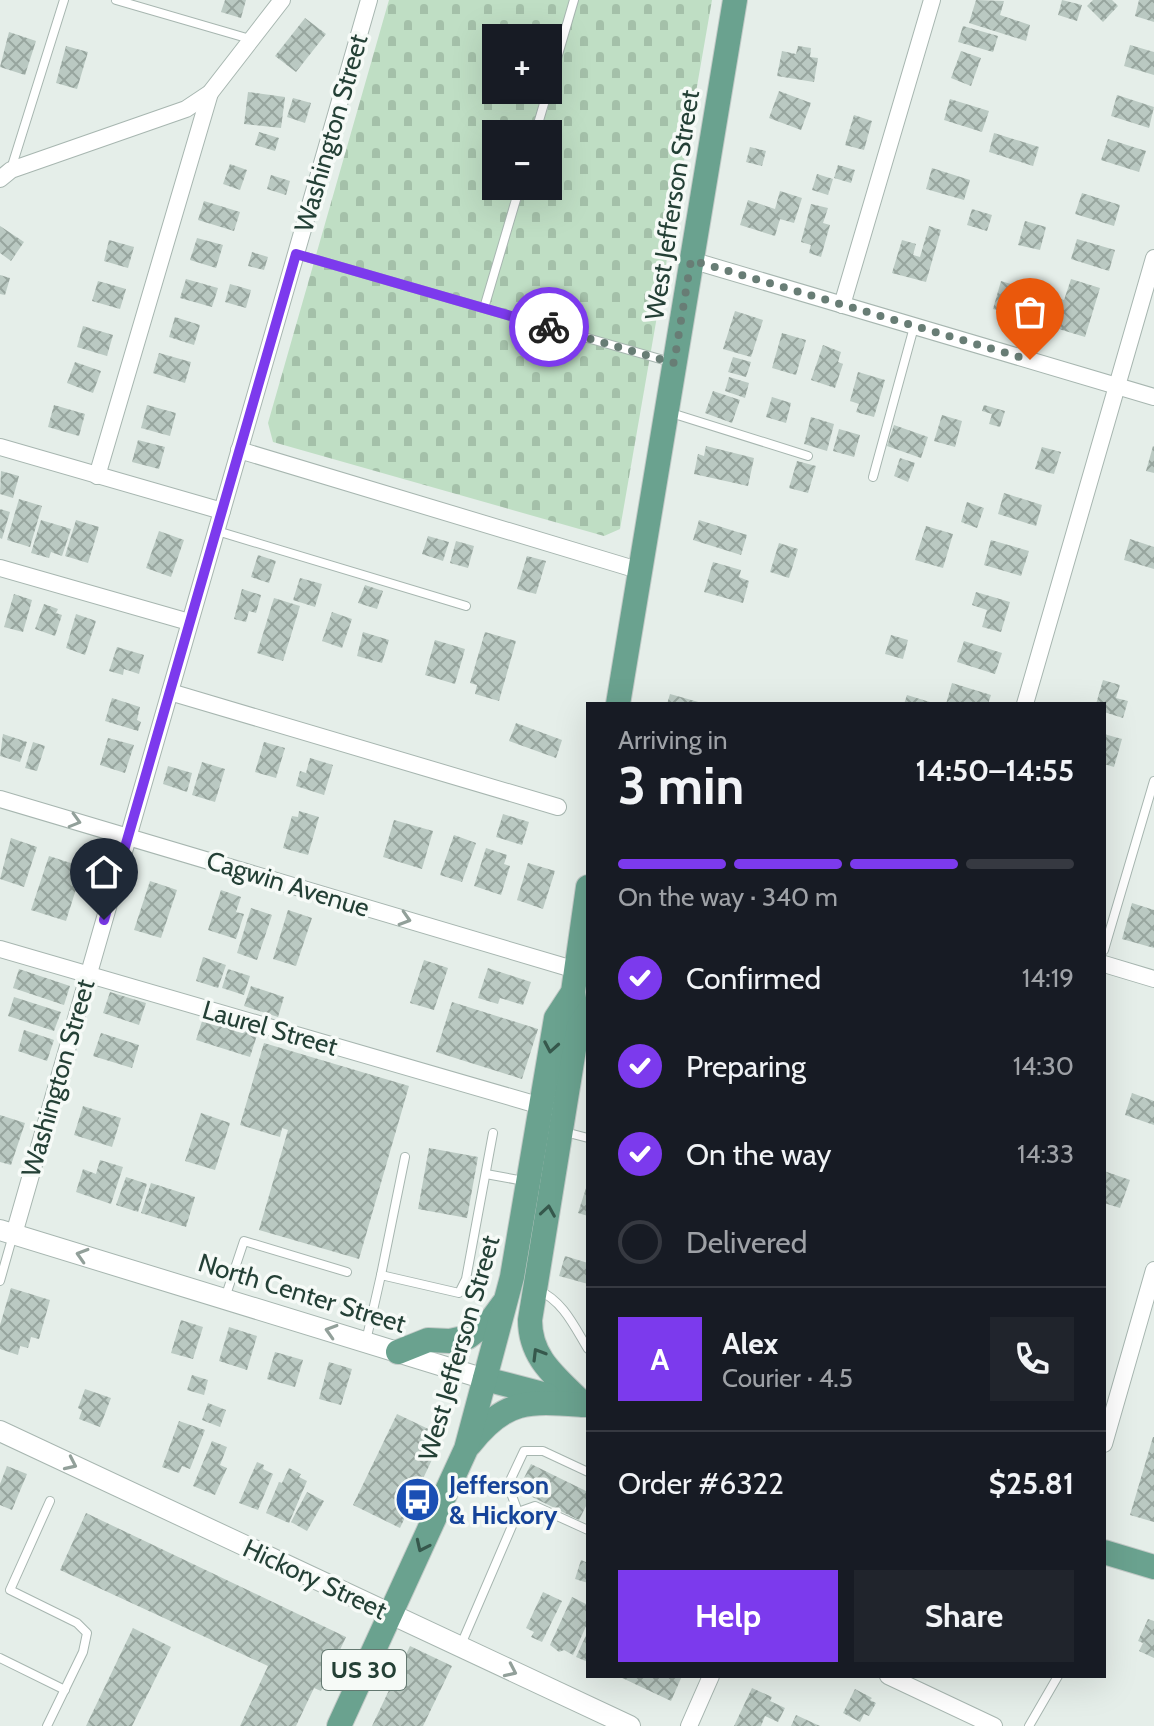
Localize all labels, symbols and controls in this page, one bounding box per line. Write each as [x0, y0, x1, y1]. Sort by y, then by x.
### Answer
map controls [482, 24, 562, 200]
button: + [482, 24, 562, 104]
street label: Washington Street [287, 30, 375, 235]
street label: West Jefferson Street [638, 87, 706, 322]
button: − [482, 120, 562, 200]
pin [996, 278, 1064, 360]
courier [509, 287, 589, 367]
icon: bag [1008, 290, 1052, 334]
icon: bike [527, 305, 571, 349]
text: Arriving in [618, 724, 728, 756]
text: 14:50–14:55 [916, 752, 1074, 789]
text: 3 min [618, 754, 744, 817]
one-way arrow [67, 812, 81, 828]
pin [70, 838, 138, 920]
street label: Cagwin Avenue [203, 844, 373, 924]
icon: home [82, 850, 126, 894]
text: On the way · 340 m [618, 881, 838, 913]
one-way arrow [397, 910, 411, 926]
icon: check [618, 956, 662, 1000]
text: Confirmed [686, 960, 821, 997]
text: 14:19 [1022, 962, 1074, 994]
street label: Washington Street [14, 975, 102, 1180]
street label: Laurel Street [199, 993, 342, 1063]
one-way arrow [544, 1040, 561, 1054]
icon: check [618, 1044, 662, 1088]
text: Preparing [686, 1048, 806, 1085]
text: 14:30 [1013, 1050, 1074, 1082]
icon: check [618, 1132, 662, 1176]
text: On the way [686, 1136, 831, 1173]
text: 14:33 [1017, 1138, 1074, 1170]
one-way arrow [539, 1204, 556, 1218]
text: Delivered [686, 1224, 807, 1261]
street label: West Jefferson Street [412, 1232, 507, 1464]
street label: North Center Street [194, 1246, 410, 1340]
one-way arrow [76, 1248, 89, 1264]
button: phone [990, 1317, 1074, 1401]
one-way arrow [324, 1325, 338, 1341]
text: Alex [722, 1325, 778, 1362]
text: A [651, 1341, 669, 1378]
one-way arrow [532, 1348, 548, 1363]
text: Courier · 4.5 [722, 1362, 853, 1394]
one-way arrow [62, 1454, 77, 1470]
text: Order #6322 [618, 1465, 784, 1502]
text: $25.81 [989, 1465, 1074, 1502]
place label: Jefferson & Hickory [448, 1469, 557, 1531]
bus stop icon: Jefferson & Hickory [394, 1476, 442, 1524]
street label: Hickory Street [238, 1532, 392, 1626]
one-way arrow [415, 1537, 431, 1552]
button: Help [618, 1570, 838, 1662]
button: Share [854, 1570, 1074, 1662]
road number: US 30 [322, 1650, 406, 1690]
one-way arrow [503, 1661, 518, 1677]

